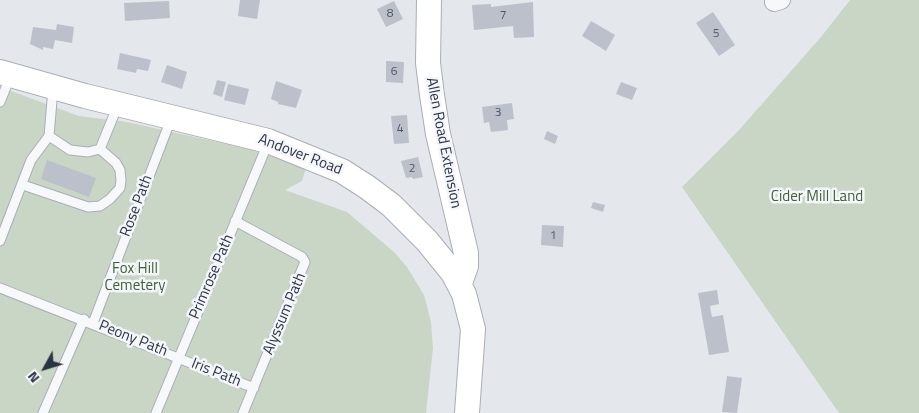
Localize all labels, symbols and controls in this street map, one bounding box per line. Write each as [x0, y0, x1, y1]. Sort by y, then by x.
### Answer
house number: 8 [387, 7, 393, 21]
house number: 7 [500, 9, 506, 23]
house number: 5 [713, 27, 719, 41]
house number: 6 [391, 65, 397, 79]
street label: Allen Road Extension [421, 76, 465, 210]
house number: 3 [495, 106, 501, 120]
house number: 4 [397, 122, 403, 136]
street label: Andover Road [256, 131, 344, 179]
house number: 2 [409, 162, 415, 176]
street label: Rose Path [117, 173, 157, 239]
park label: Cider Mill Land [771, 188, 863, 206]
house number: 1 [550, 229, 556, 243]
street label: Primrose Path [186, 232, 238, 322]
park label: Fox Hill Cemetery [105, 260, 165, 295]
street label: Alyssum Path [260, 270, 310, 358]
street label: Peony Path [96, 317, 170, 361]
north arrow [20, 343, 70, 393]
street label: Iris Path [188, 355, 244, 391]
text: N [22, 367, 44, 388]

